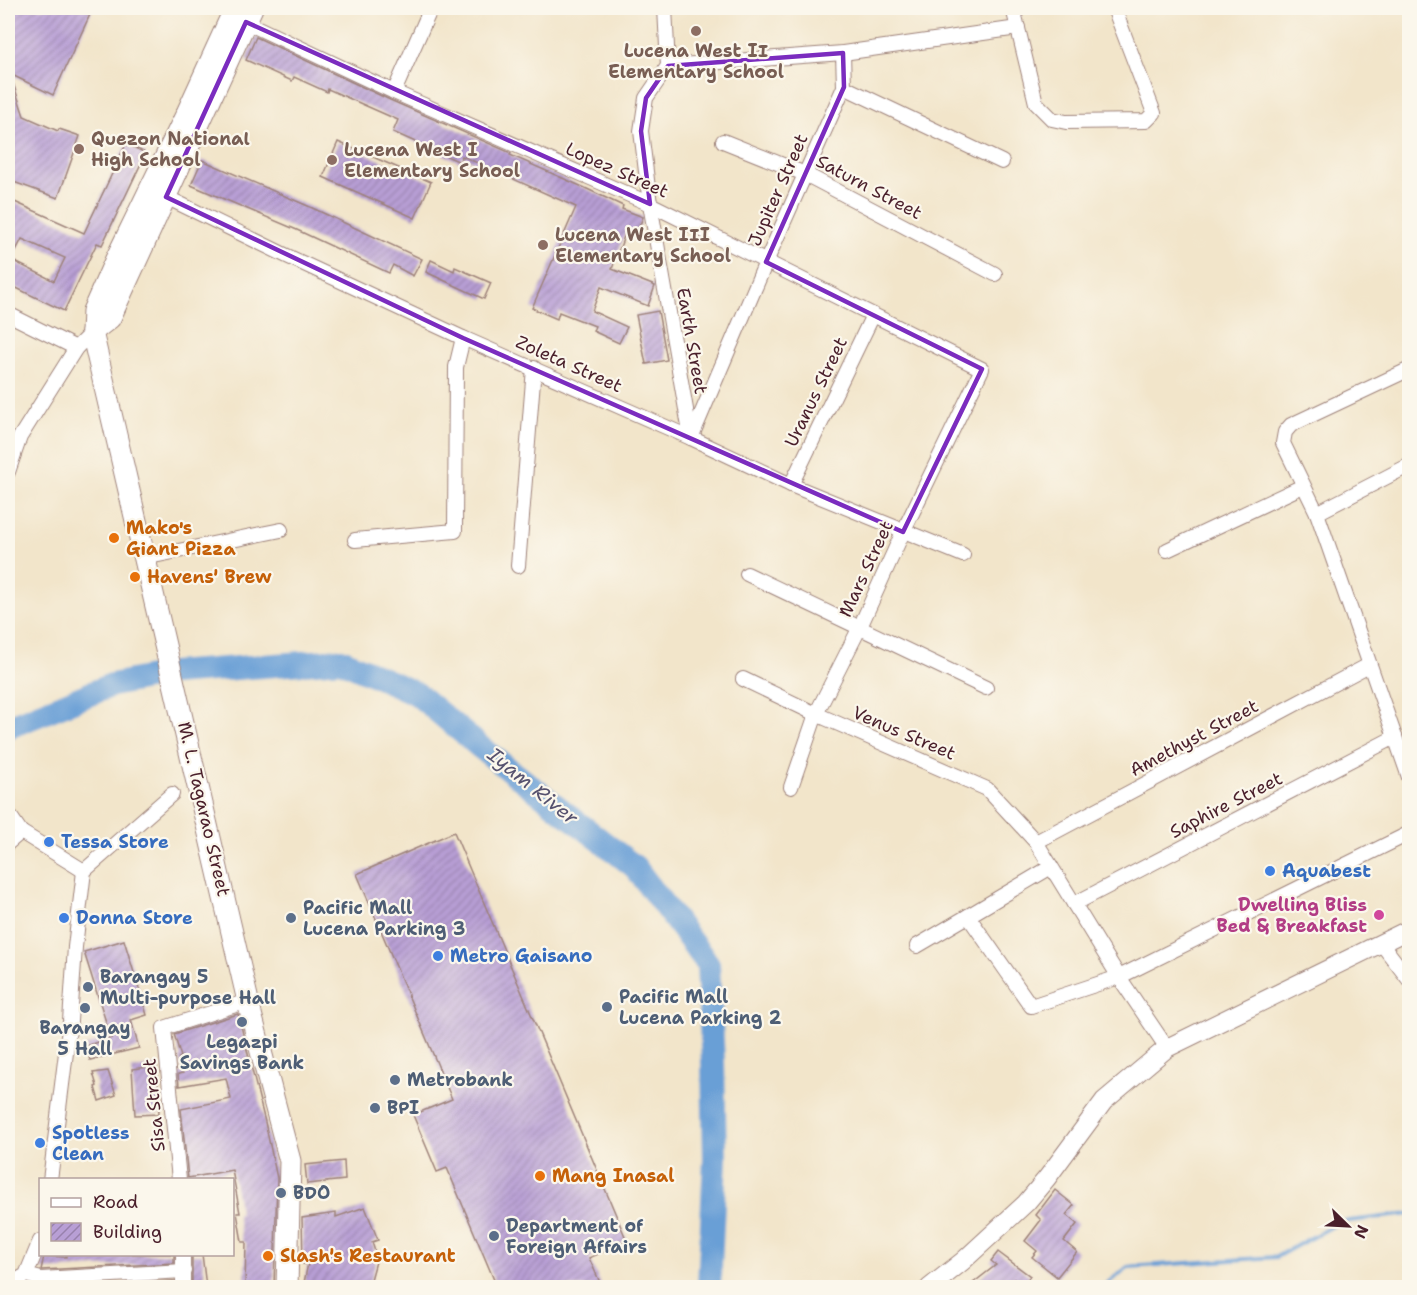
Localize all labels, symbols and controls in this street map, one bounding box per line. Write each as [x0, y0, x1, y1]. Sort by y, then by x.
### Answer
marker: Lucena West II Elementary School [689, 24, 703, 38]
place label: Lucena West II Elementary School [608, 39, 784, 84]
place label: Quezon National High School [91, 127, 250, 172]
street label: Jupiter Street [743, 130, 814, 250]
street label: Lopez Street [562, 137, 672, 203]
place label: Lucena West I Elementary School [344, 138, 520, 183]
marker: Quezon National High School [72, 142, 86, 156]
street label: Saturn Street [812, 149, 926, 225]
marker: Lucena West I Elementary School [325, 153, 339, 167]
place label: Lucena West III Elementary School [555, 223, 731, 268]
marker: Lucena West III Elementary School [536, 238, 550, 252]
street label: Earth Street [671, 286, 713, 396]
street label: Zoleta Street [512, 330, 626, 398]
street label: Uranus Street [779, 333, 853, 451]
place label: Mako's Giant Pizza [126, 516, 236, 561]
street label: Mars Street [833, 517, 899, 621]
marker: Mako's Giant Pizza [107, 531, 121, 545]
place label: Havens' Brew [147, 565, 272, 589]
marker: Havens' Brew [128, 570, 142, 584]
street label: Amethyst Street [1125, 694, 1263, 782]
street label: Venus Street [849, 701, 959, 766]
street label: M. L. Tagarao Street [172, 719, 236, 899]
water label: Iyam River [482, 741, 584, 831]
street label: Saphire Street [1166, 766, 1287, 844]
place label: Tessa Store [61, 830, 169, 854]
marker: Tessa Store [42, 835, 56, 849]
place label: Aquabest [1282, 859, 1371, 883]
marker: Aquabest [1263, 864, 1277, 878]
place label: Dwelling Bliss Bed & Breakfast [1216, 893, 1367, 938]
place label: Pacific Mall Lucena Parking 3 [303, 896, 465, 941]
place label: Donna Store [76, 906, 193, 930]
marker: Dwelling Bliss Bed & Breakfast [1372, 908, 1386, 922]
marker: Donna Store [57, 911, 71, 925]
marker: Pacific Mall Lucena Parking 3 [284, 911, 298, 925]
place label: Metro Gaisano [450, 944, 592, 968]
marker: Metro Gaisano [431, 949, 445, 963]
place label: Barangay 5 Multi-purpose Hall [100, 965, 276, 1010]
marker: Barangay 5 Multi-purpose Hall [81, 980, 95, 994]
place label: Pacific Mall Lucena Parking 2 [619, 985, 782, 1030]
marker: Pacific Mall Lucena Parking 2 [600, 1000, 614, 1014]
marker: Barangay 5 Hall [78, 1001, 92, 1015]
marker: Legazpi Savings Bank [235, 1015, 249, 1029]
place label: Barangay 5 Hall [40, 1016, 130, 1061]
place label: Legazpi Savings Bank [180, 1030, 304, 1075]
street label: Sisa Street [137, 1057, 171, 1153]
place label: Metrobank [407, 1068, 513, 1092]
marker: Metrobank [388, 1073, 402, 1087]
place label: BPI [387, 1096, 419, 1120]
marker: BPI [368, 1101, 382, 1115]
place label: Spotless Clean [52, 1121, 129, 1166]
marker: Spotless Clean [33, 1136, 47, 1150]
place label: Mang Inasal [552, 1164, 675, 1188]
marker: Mang Inasal [533, 1169, 547, 1183]
legend [39, 1178, 234, 1256]
place label: BDO [293, 1181, 330, 1205]
marker: BDO [274, 1186, 288, 1200]
text: Road [93, 1190, 138, 1214]
north arrow [1318, 1196, 1378, 1256]
place label: Department of Foreign Affairs [506, 1214, 647, 1259]
text: Building [93, 1220, 162, 1244]
text: N [1349, 1222, 1373, 1242]
marker: Department of Foreign Affairs [487, 1229, 501, 1243]
place label: Slash's Restaurant [280, 1244, 456, 1268]
marker: Slash's Restaurant [261, 1249, 275, 1263]

